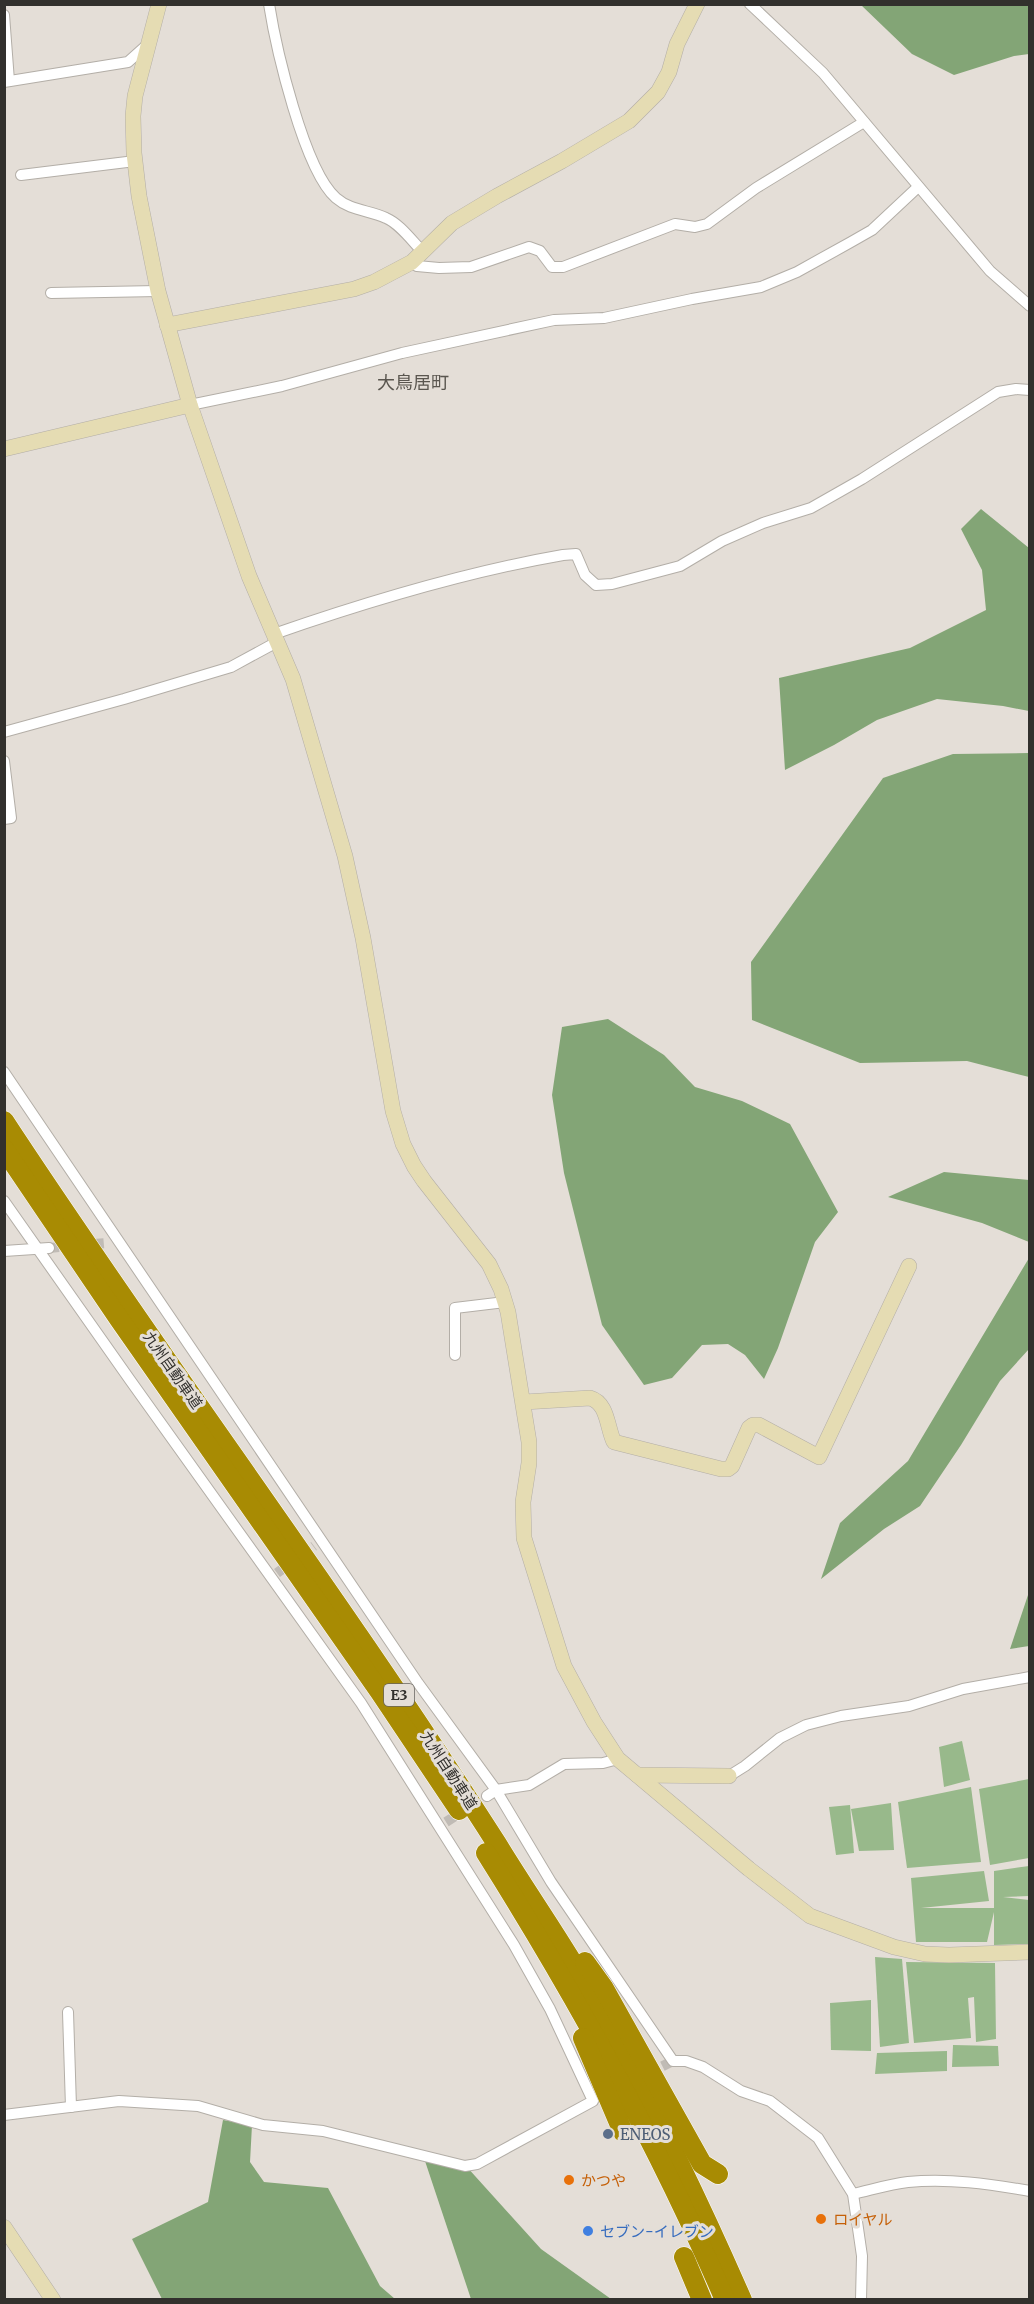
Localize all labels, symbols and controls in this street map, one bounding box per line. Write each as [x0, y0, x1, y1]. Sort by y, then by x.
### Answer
district label: 大鳥居町 [377, 371, 449, 394]
street label: 九州自動車道 [139, 1328, 207, 1412]
road number: E3 [384, 1684, 414, 1706]
street label: 九州自動車道 [417, 1727, 481, 1813]
place label: ENEOS [620, 2125, 670, 2144]
marker: ENEOS [601, 2127, 615, 2141]
place label: かつや [581, 2171, 626, 2190]
marker: かつや [562, 2173, 576, 2187]
place label: ロイヤル [833, 2210, 893, 2229]
marker: ロイヤル [814, 2212, 828, 2226]
place label: セブン-イレブン [600, 2222, 714, 2241]
marker: セブン-イレブン [581, 2224, 595, 2238]

